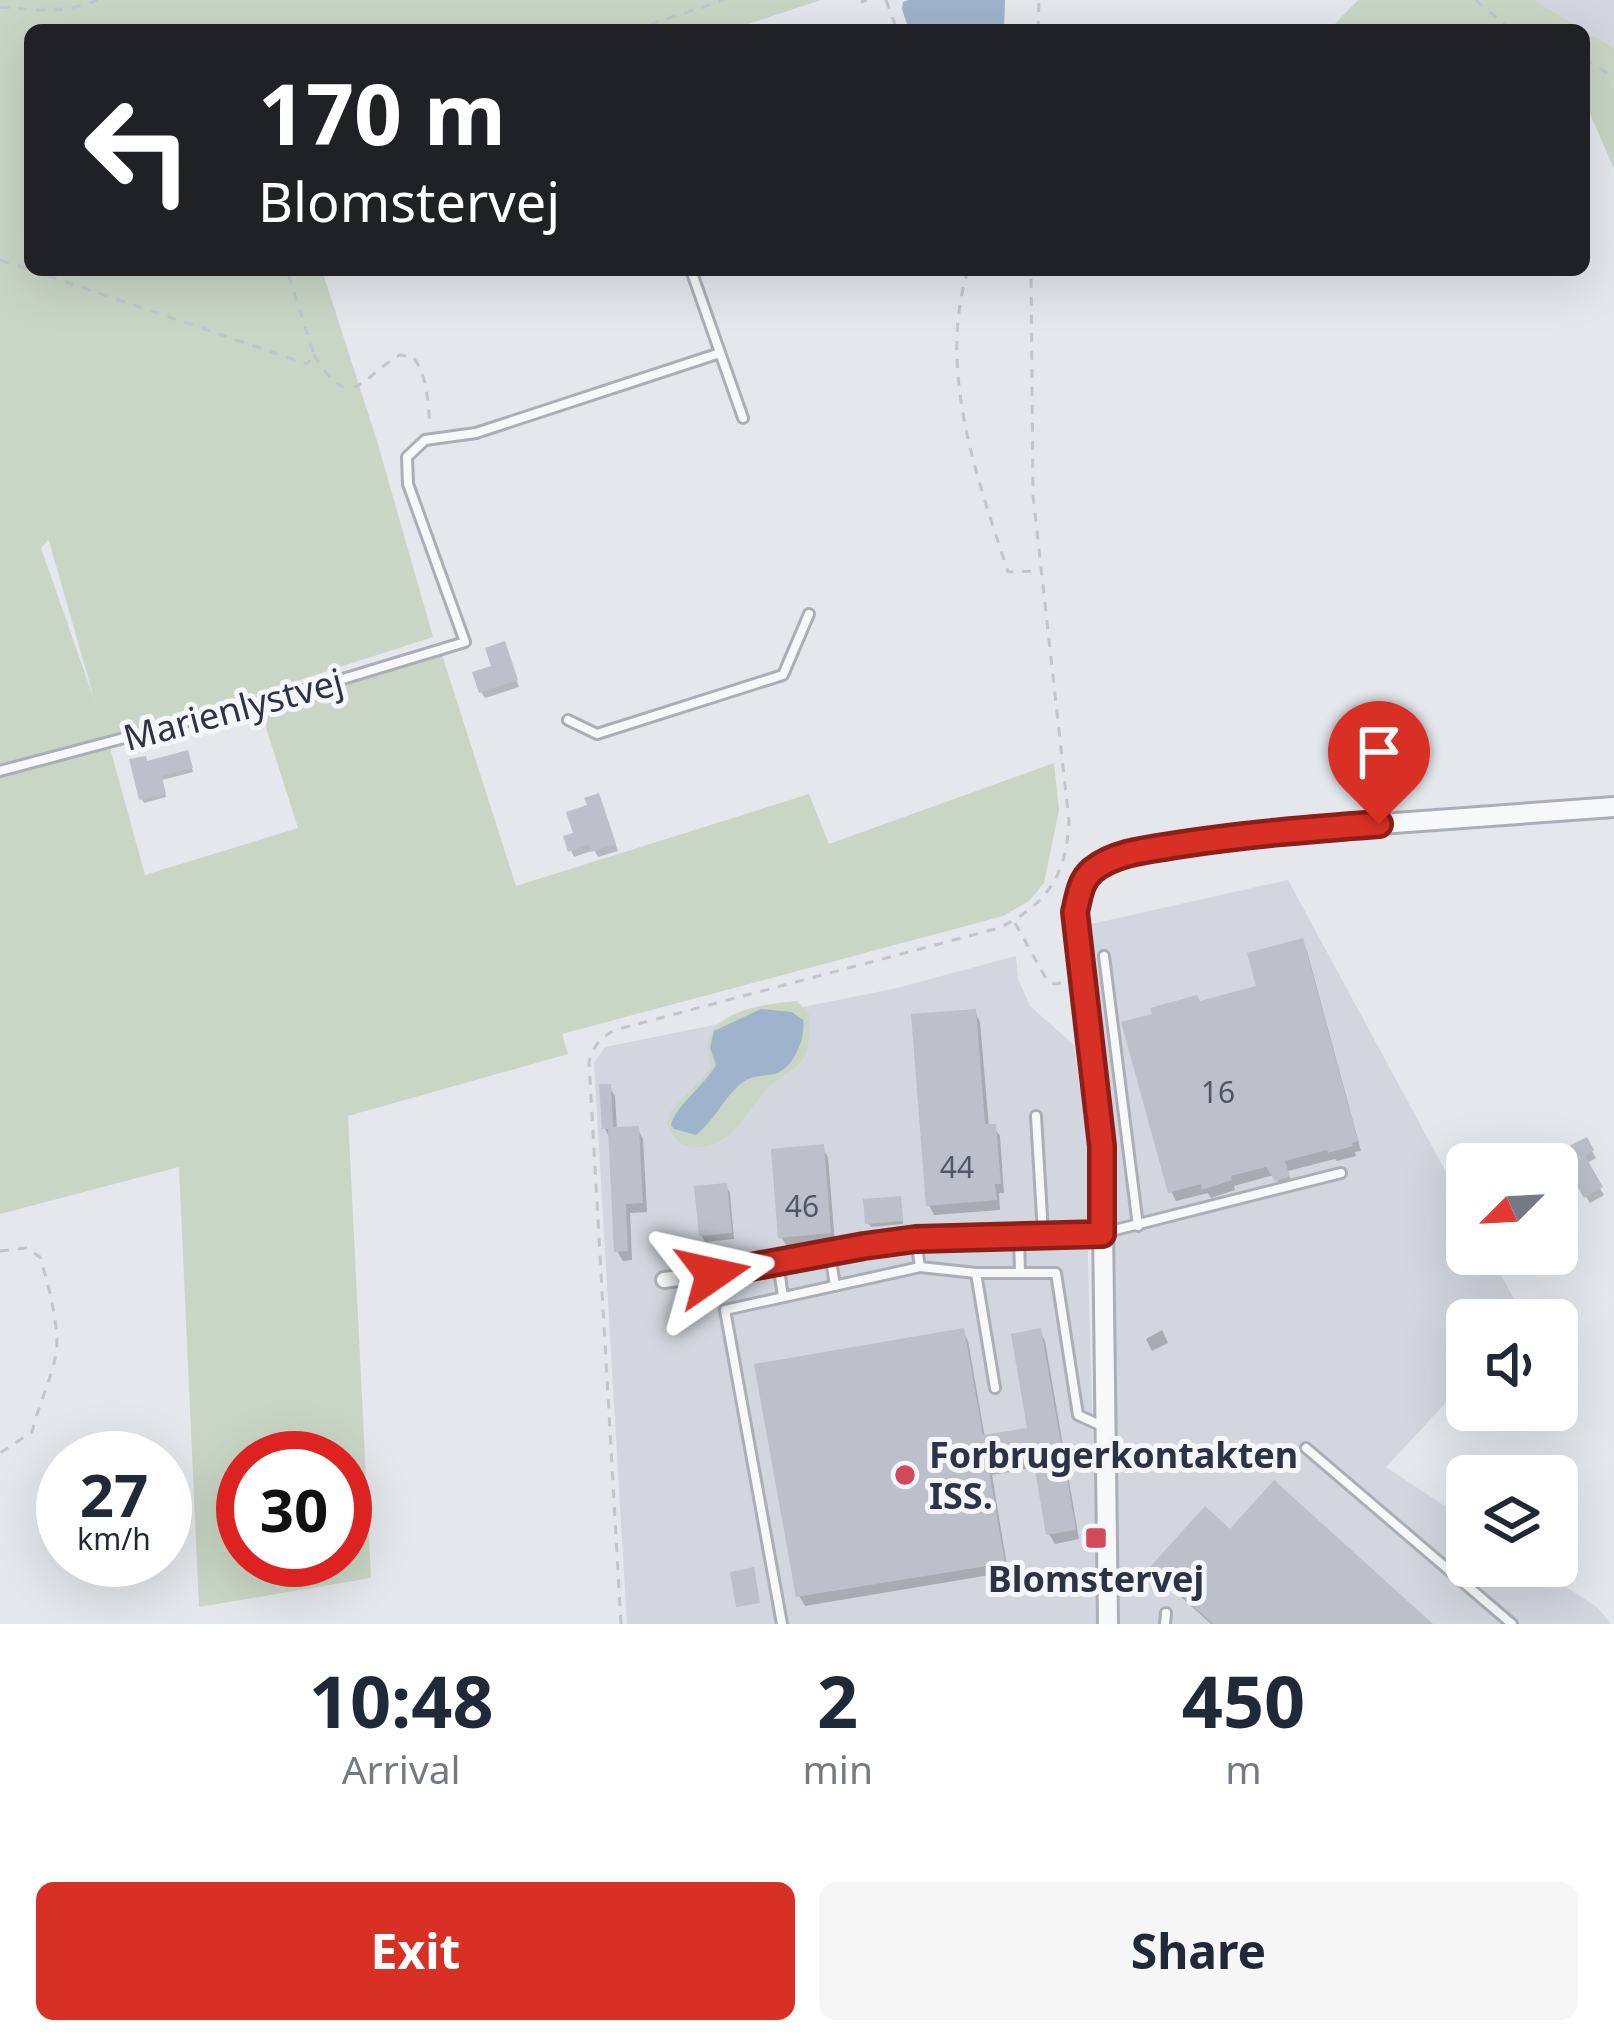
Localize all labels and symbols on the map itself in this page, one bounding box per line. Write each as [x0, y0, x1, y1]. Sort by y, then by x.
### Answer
street label: Marienlystvej [118, 656, 348, 762]
pin [1328, 701, 1430, 824]
house number: 16 [1201, 1071, 1235, 1112]
north arrow [1446, 1143, 1578, 1275]
house number: 44 [940, 1146, 974, 1187]
house number: 46 [785, 1185, 819, 1226]
position arrow [650, 1211, 776, 1337]
place label: Forbrugerkontakten ISS. [929, 1430, 1298, 1520]
speed limit sign: 30 [216, 1431, 372, 1587]
marker: Forbrugerkontakten ISS. [892, 1462, 918, 1488]
marker: Blomstervej [1083, 1525, 1109, 1551]
place label: Blomstervej [988, 1554, 1204, 1603]

